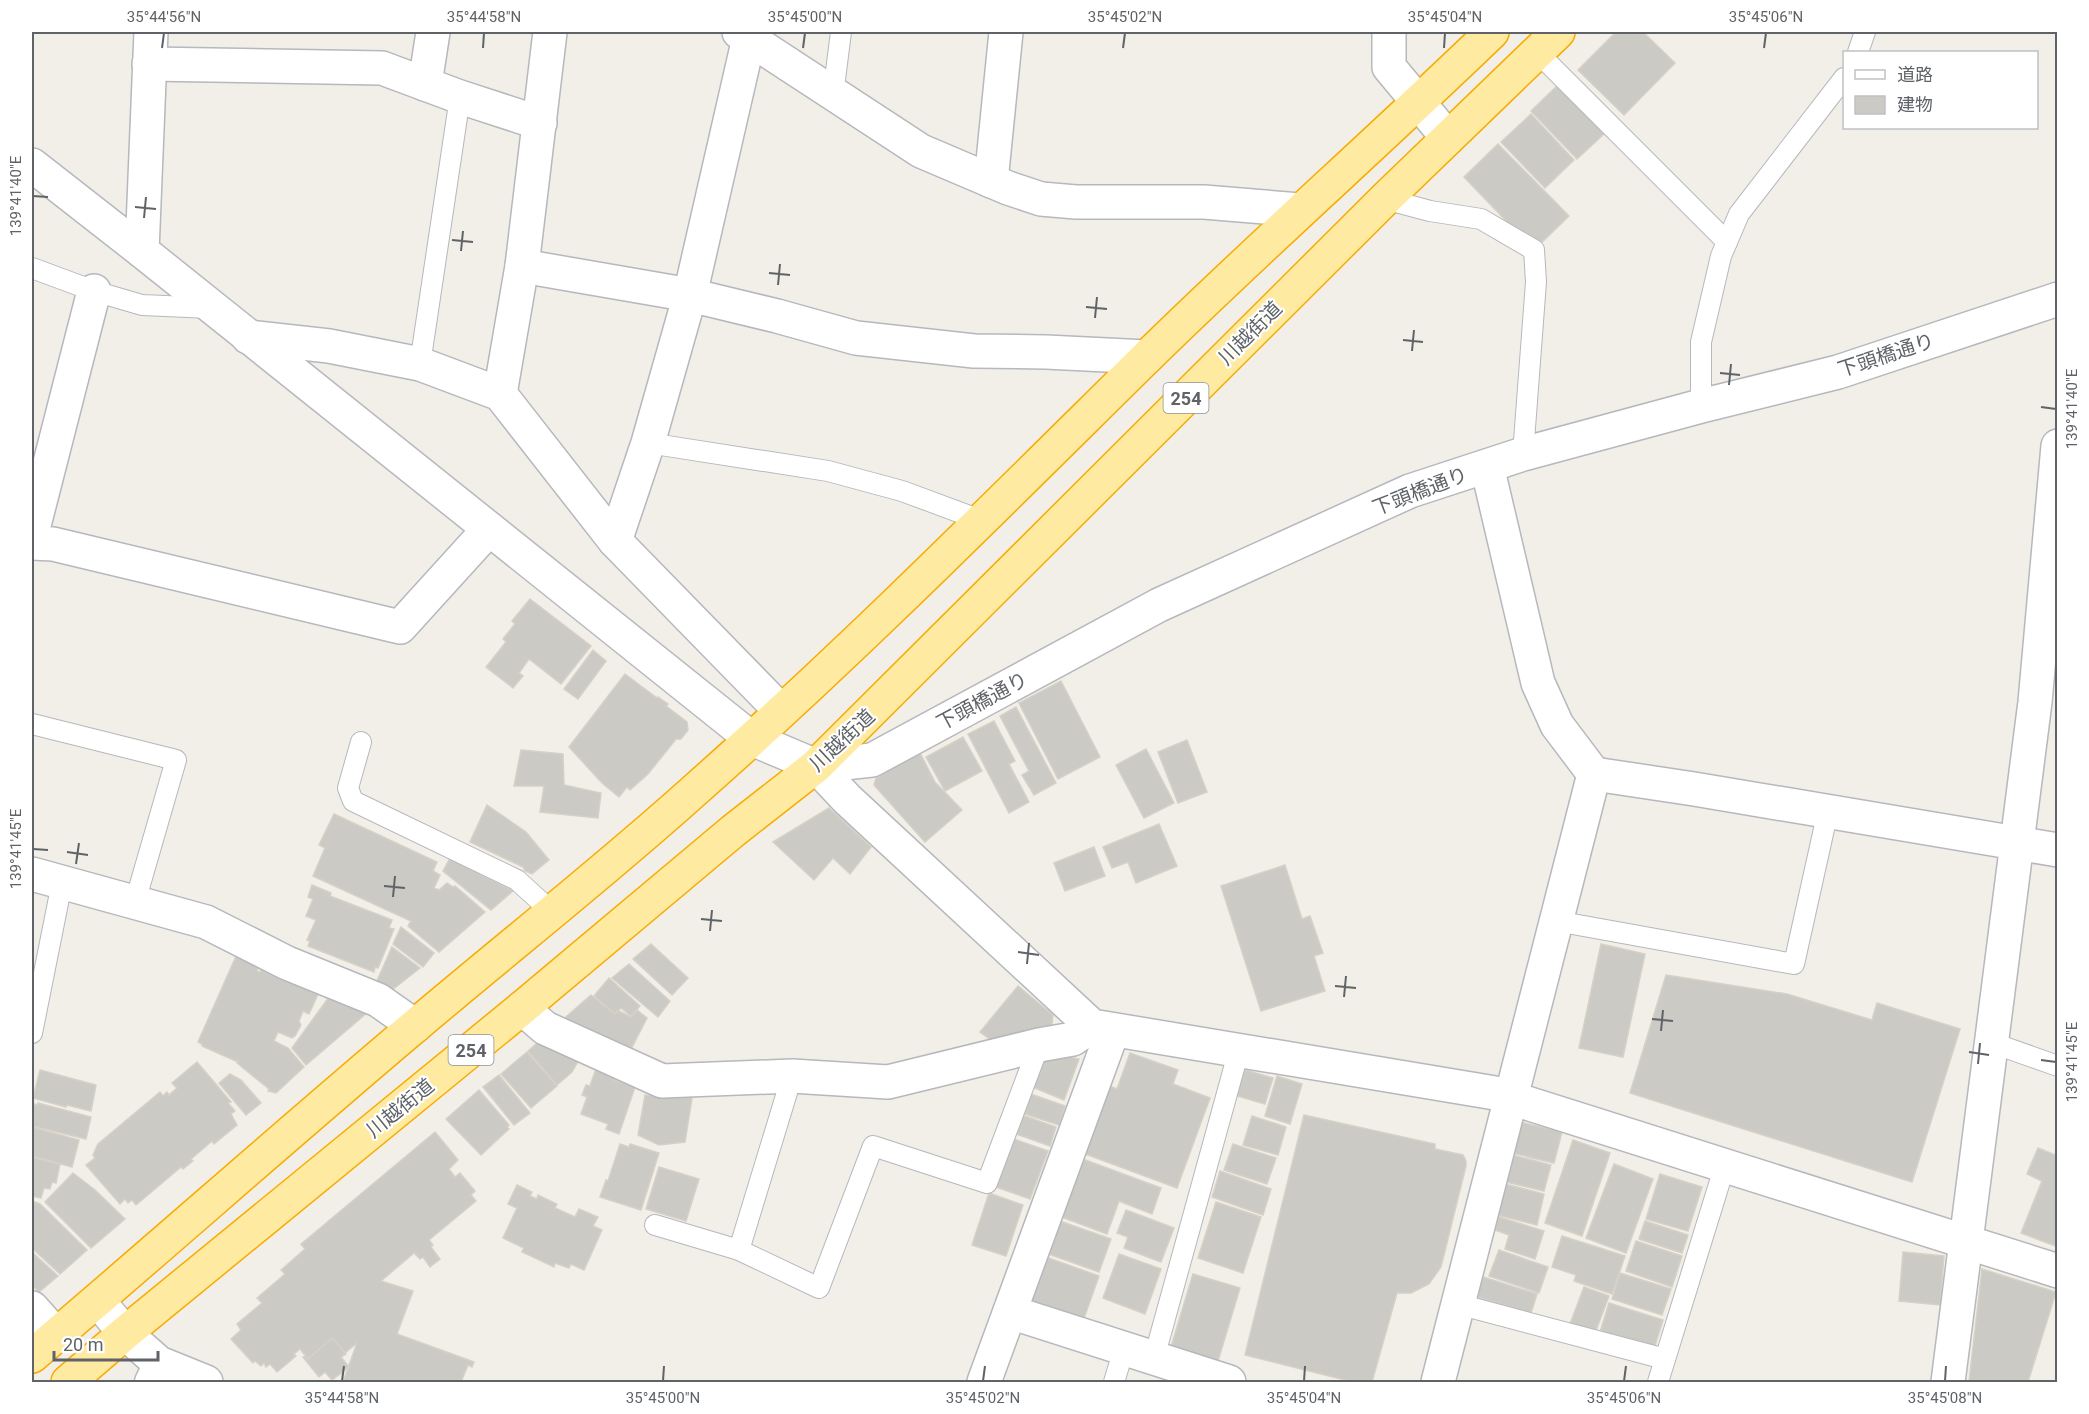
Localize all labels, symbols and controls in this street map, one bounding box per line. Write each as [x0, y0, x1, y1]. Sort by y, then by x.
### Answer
text: 35°44'56"N [127, 8, 201, 26]
text: 35°44'58"N [447, 8, 521, 26]
text: 35°45'00"N [768, 8, 842, 26]
text: 35°45'02"N [1088, 8, 1162, 26]
text: 35°45'04"N [1408, 8, 1482, 26]
text: 35°45'06"N [1729, 8, 1803, 26]
legend [1843, 51, 2038, 129]
text: 道路 [1897, 64, 1933, 85]
text: 建物 [1897, 94, 1933, 115]
text: 139°41'40"E [7, 155, 25, 236]
street label: 川越街道 [1213, 296, 1287, 370]
street label: 下頭橋通り [1835, 328, 1937, 382]
text: 139°41'40"E [2063, 368, 2081, 449]
road number: 254 [1164, 383, 1208, 413]
street label: 下頭橋通り [1369, 462, 1471, 520]
street label: 下頭橋通り [932, 667, 1032, 735]
street label: 川越街道 [805, 704, 879, 776]
text: 139°41'45"E [7, 808, 25, 889]
text: 139°41'45"E [2063, 1021, 2081, 1102]
road number: 254 [448, 1035, 494, 1065]
street label: 川越街道 [361, 1074, 439, 1142]
scale bar [54, 1324, 158, 1362]
text: 20 m [63, 1334, 103, 1355]
text: 35°44'58"N [305, 1389, 379, 1407]
text: 35°45'00"N [626, 1389, 700, 1407]
text: 35°45'02"N [946, 1389, 1020, 1407]
text: 35°45'04"N [1267, 1389, 1341, 1407]
text: 35°45'06"N [1587, 1389, 1661, 1407]
text: 35°45'08"N [1908, 1389, 1982, 1407]

